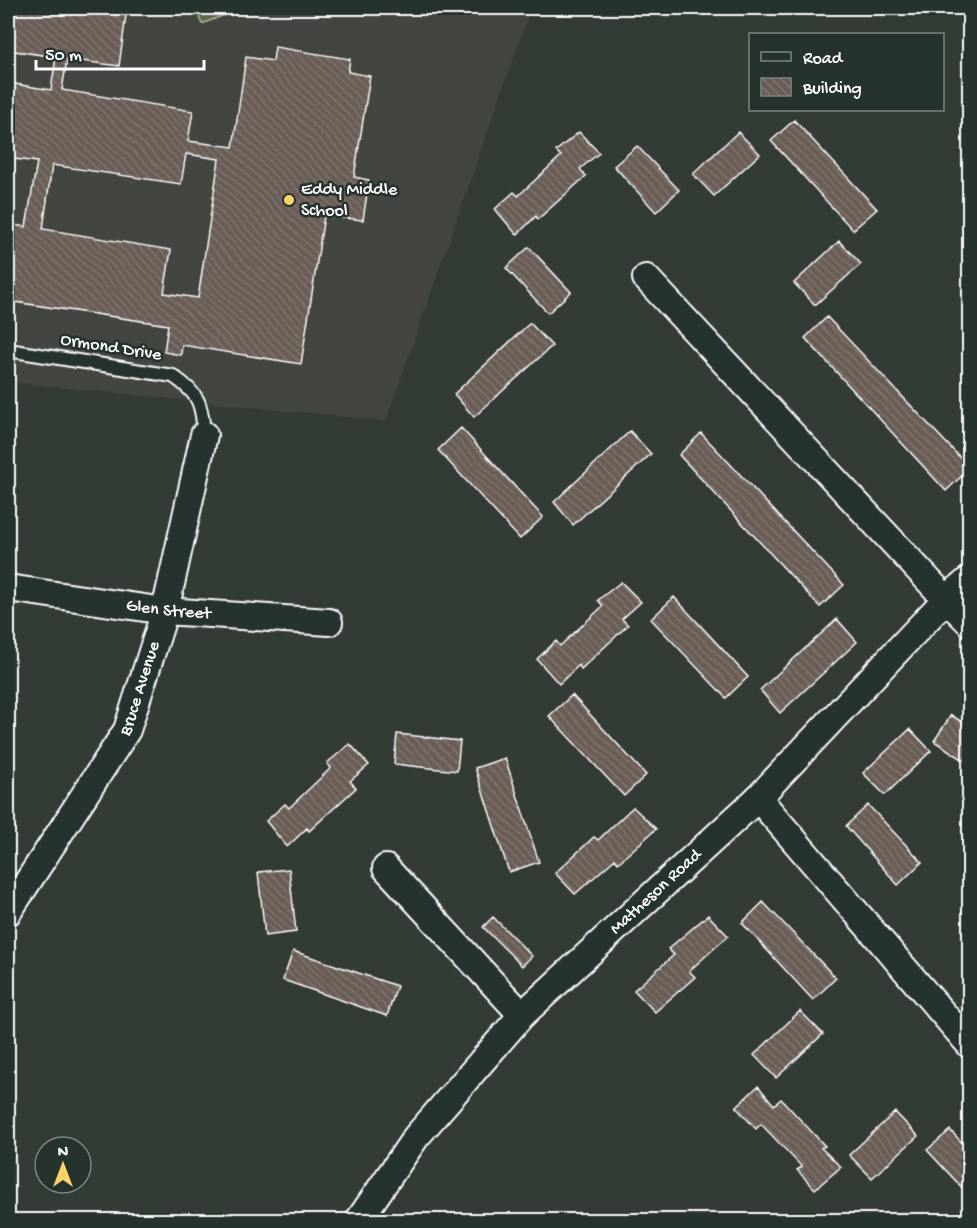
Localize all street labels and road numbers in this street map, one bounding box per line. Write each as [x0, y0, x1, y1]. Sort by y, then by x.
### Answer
street label: Ormond Drive [59, 330, 164, 366]
street label: Glen Street [124, 595, 213, 625]
street label: Bruce Avenue [115, 638, 165, 741]
street label: Matheson Road [606, 844, 707, 939]

